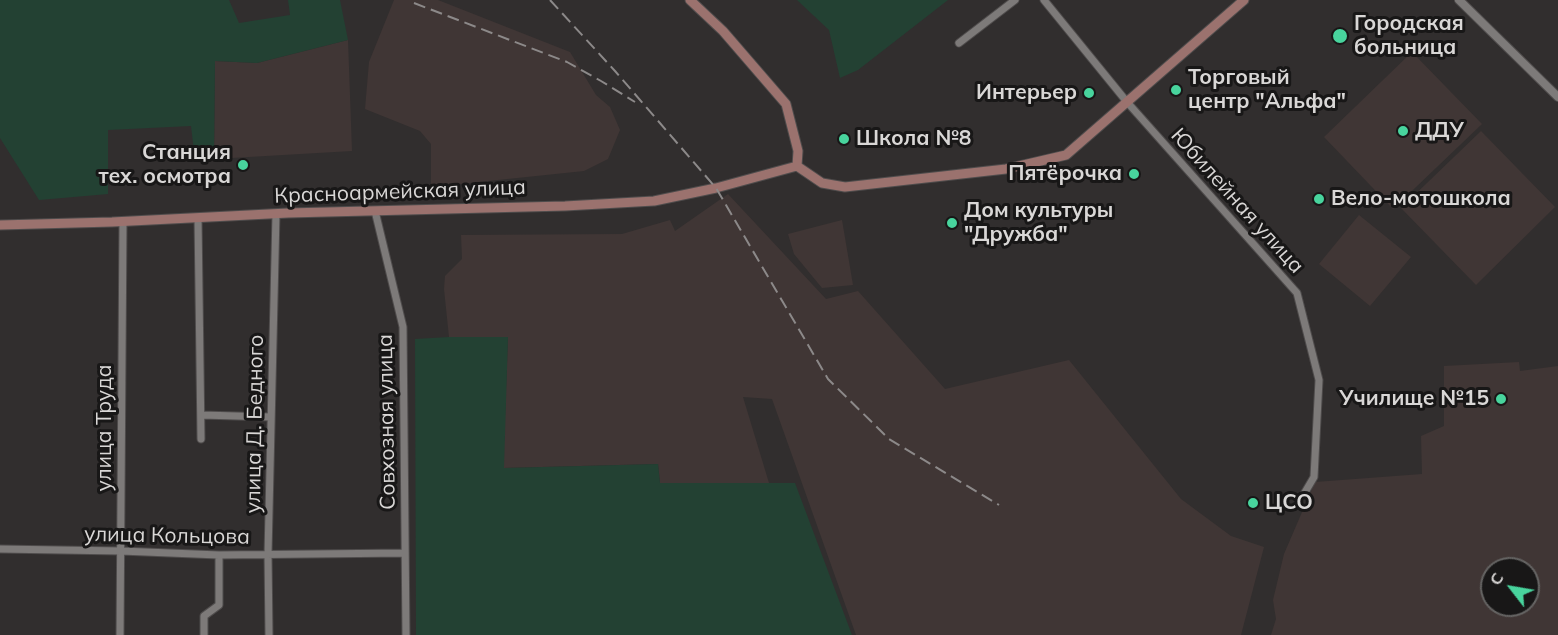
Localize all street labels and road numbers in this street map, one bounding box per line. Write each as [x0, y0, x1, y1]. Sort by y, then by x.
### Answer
street label: Юбилейная улица [1165, 123, 1309, 279]
street label: Красноармейская улица [274, 175, 526, 209]
street label: улица Д. Бедного [241, 334, 269, 514]
street label: Совхозная улица [373, 334, 401, 510]
street label: улица Труда [92, 364, 118, 492]
street label: улица Кольцова [84, 522, 250, 550]

